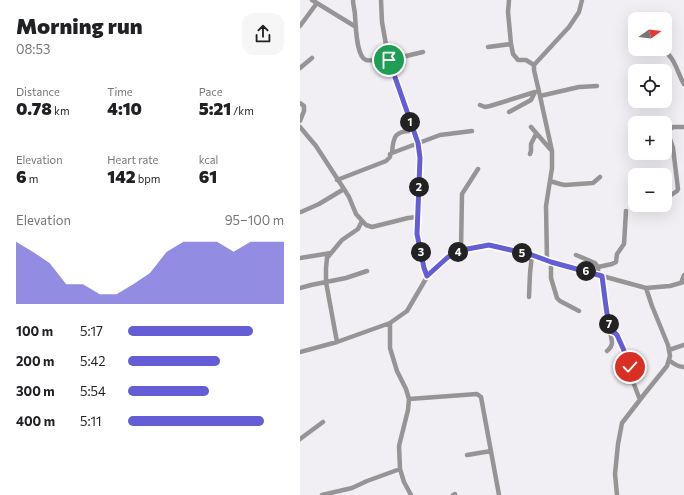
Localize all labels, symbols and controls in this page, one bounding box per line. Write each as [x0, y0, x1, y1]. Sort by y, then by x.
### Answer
text: Morning run [16, 12, 143, 39]
north arrow [628, 12, 672, 56]
map controls [628, 12, 672, 212]
button: share [242, 13, 284, 55]
text: 08:53 [16, 41, 50, 57]
pin [372, 43, 406, 77]
icon: arrive [378, 49, 400, 71]
button: locate [628, 64, 672, 108]
text: Distance [16, 85, 60, 98]
text: Time [107, 85, 133, 98]
text: Pace [199, 85, 223, 98]
text: 0.78 [16, 98, 52, 119]
text: 4:10 [107, 98, 142, 119]
text: 5:21 [199, 98, 231, 119]
text: km [52, 104, 70, 117]
text: /km [231, 104, 254, 117]
pin: 1 [400, 112, 420, 132]
text: 1 [408, 115, 412, 128]
button: + [628, 116, 672, 160]
text: Elevation [16, 153, 62, 166]
text: Heart rate [107, 153, 158, 166]
text: kcal [199, 153, 218, 166]
text: 6 [16, 166, 27, 187]
text: 142 [107, 166, 136, 187]
text: 61 [199, 166, 217, 187]
button: − [628, 168, 672, 212]
text: m [27, 172, 38, 185]
text: bpm [136, 172, 160, 185]
pin: 2 [409, 177, 429, 197]
text: 2 [416, 180, 422, 193]
text: Elevation [16, 212, 71, 228]
text: 95–100 m [225, 212, 284, 228]
pin: 3 [411, 242, 431, 262]
pin: 4 [448, 242, 468, 262]
pin: 5 [512, 243, 532, 263]
text: 3 [418, 245, 424, 258]
text: 4 [455, 245, 461, 258]
text: 5 [519, 246, 525, 259]
pin: 6 [576, 261, 596, 281]
text: 6 [583, 264, 589, 277]
pin: 7 [599, 314, 619, 334]
text: 7 [606, 317, 612, 330]
text: 100 m [16, 323, 53, 339]
text: 5:17 [80, 323, 103, 339]
pin [613, 350, 647, 384]
text: 200 m [16, 353, 54, 369]
text: 5:42 [80, 353, 105, 369]
icon: check [619, 356, 641, 378]
text: 300 m [16, 383, 55, 399]
text: 5:54 [80, 383, 106, 399]
text: 400 m [16, 413, 55, 429]
text: 5:11 [80, 413, 102, 429]

